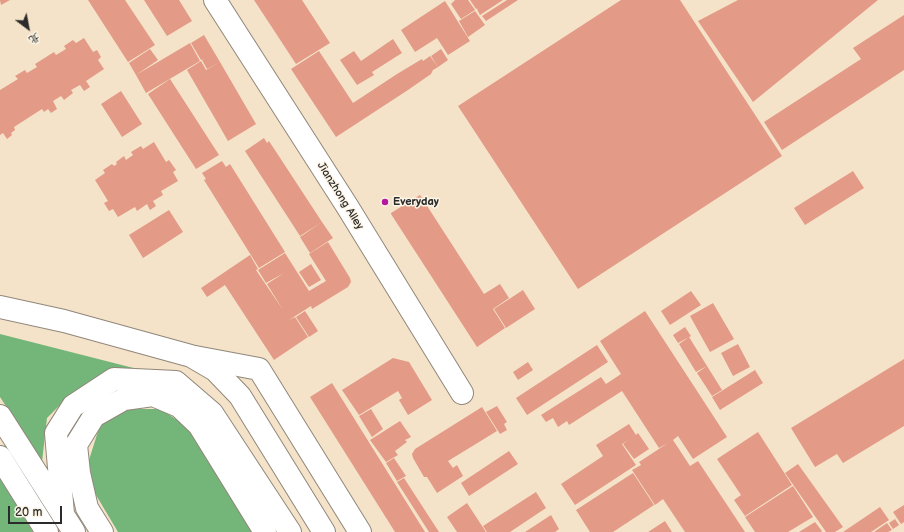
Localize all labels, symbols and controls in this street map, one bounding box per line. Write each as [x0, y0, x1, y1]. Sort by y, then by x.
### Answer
north arrow [8, 8, 48, 48]
text: 北 [27, 30, 43, 47]
street label: Jianzhong Alley [314, 160, 366, 232]
place label: Everyday [393, 195, 439, 209]
marker: Everyday [380, 197, 390, 207]
scale bar [10, 498, 64, 524]
text: 20 m [15, 505, 42, 520]

